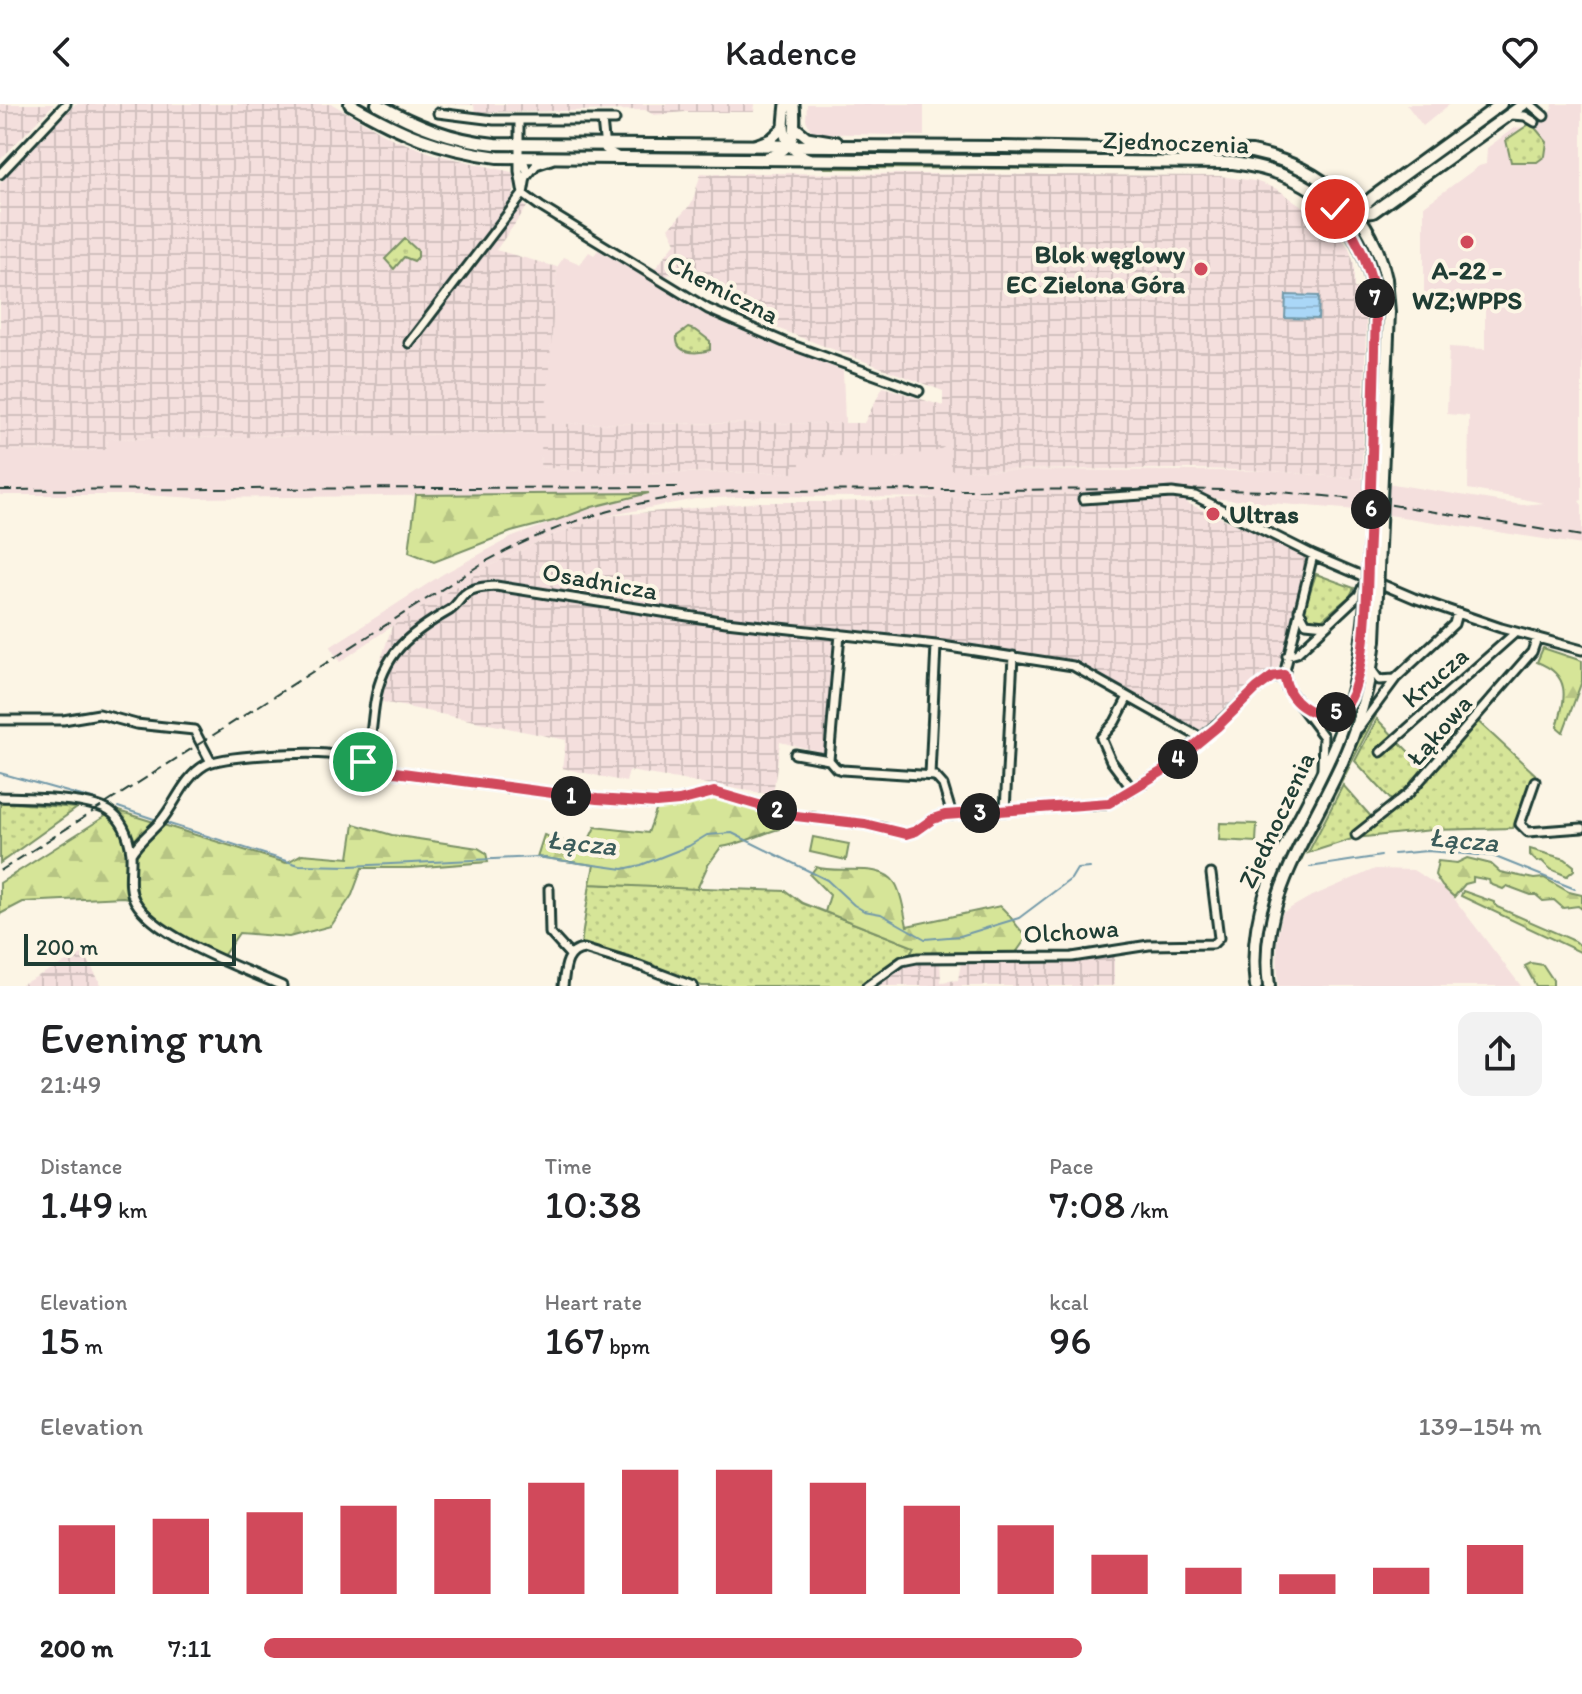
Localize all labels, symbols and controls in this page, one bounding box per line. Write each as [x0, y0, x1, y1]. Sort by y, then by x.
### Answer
icon: back [40, 30, 84, 74]
icon: heart [1498, 30, 1542, 74]
text: Kadence [725, 31, 857, 74]
street label: Zjednoczenia [1102, 123, 1250, 161]
pin [1301, 175, 1369, 243]
icon: check [1313, 187, 1357, 231]
marker: A-22 - WZ;WPPS [1458, 233, 1476, 251]
place label: Blok węglowy EC Zielona Góra [1006, 238, 1186, 300]
street label: Chemiczna [661, 247, 785, 331]
place label: A-22 - WZ;WPPS [1412, 254, 1522, 316]
marker: Blok węglowy EC Zielona Góra [1192, 260, 1210, 278]
pin: 7 [1355, 278, 1395, 318]
text: 7 [1370, 284, 1380, 311]
pin: 6 [1351, 489, 1391, 529]
text: 6 [1365, 495, 1377, 522]
place label: Ultras [1229, 498, 1299, 530]
marker: Ultras [1204, 505, 1222, 523]
street label: Osadnicza [540, 555, 661, 607]
street label: Krucza [1395, 639, 1475, 715]
street label: Łąkowa [1399, 688, 1479, 772]
pin: 5 [1316, 692, 1356, 732]
text: 5 [1330, 698, 1342, 725]
pin [329, 728, 397, 796]
pin: 4 [1158, 739, 1198, 779]
icon: arrive [341, 740, 385, 784]
text: 4 [1171, 745, 1185, 772]
street label: Zjednoczenia [1231, 747, 1321, 893]
pin: 1 [551, 776, 591, 816]
text: 1 [566, 782, 576, 809]
pin: 2 [757, 790, 797, 830]
pin: 3 [960, 793, 1000, 833]
text: 2 [771, 796, 783, 823]
text: 3 [974, 799, 986, 826]
water label: Łącza [1428, 819, 1501, 859]
water label: Łącza [546, 821, 619, 863]
street label: Olchowa [1022, 912, 1120, 950]
scale bar [24, 930, 236, 966]
text: 200 m [36, 934, 98, 961]
text: Evening run [40, 1011, 263, 1064]
button: share [1458, 1012, 1542, 1096]
text: 21:49 [40, 1068, 101, 1100]
text: Distance [40, 1153, 122, 1180]
text: Time [545, 1153, 592, 1180]
text: Pace [1049, 1153, 1093, 1180]
text: 1.49 [40, 1180, 113, 1228]
text: 10:38 [545, 1180, 641, 1228]
text: 7:08 [1049, 1180, 1126, 1228]
text: km [113, 1197, 147, 1224]
text: /km [1126, 1197, 1169, 1224]
text: Elevation [40, 1289, 127, 1316]
text: Heart rate [545, 1289, 642, 1316]
text: kcal [1049, 1289, 1088, 1316]
text: 15 [40, 1316, 80, 1364]
text: 167 [545, 1316, 604, 1364]
text: 96 [1049, 1316, 1091, 1364]
text: m [80, 1333, 103, 1360]
text: bpm [604, 1333, 650, 1360]
text: Elevation [40, 1410, 143, 1442]
text: 139–154 m [1419, 1410, 1542, 1442]
text: 200 m [40, 1632, 113, 1664]
text: 7:11 [168, 1632, 211, 1664]

